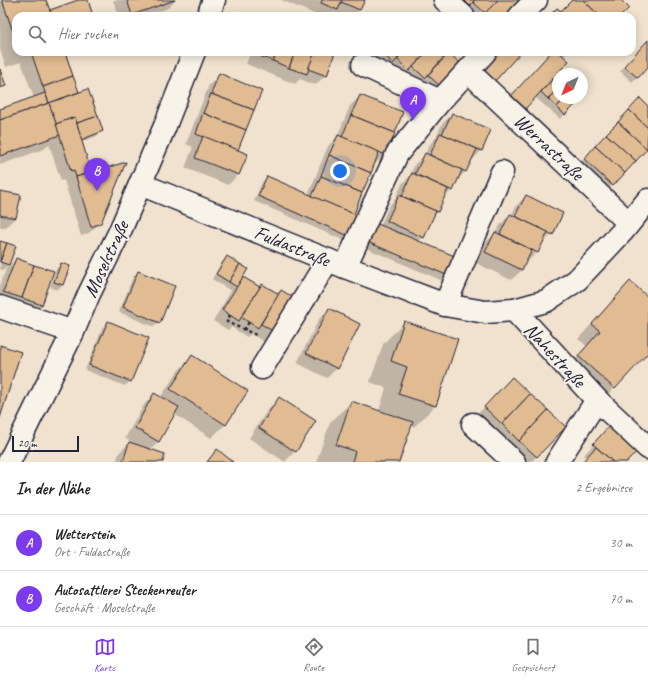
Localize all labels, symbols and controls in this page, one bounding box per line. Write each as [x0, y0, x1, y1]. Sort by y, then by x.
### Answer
search box [12, 12, 636, 56]
icon: search [26, 23, 48, 45]
text: Hier suchen [58, 25, 118, 44]
north arrow [552, 68, 588, 104]
pin: A [400, 87, 426, 120]
street label: Werrastraße [509, 108, 590, 187]
pin: B [84, 158, 110, 191]
your location [330, 161, 350, 181]
street label: Moselstraße [77, 215, 135, 301]
street label: Fuldastraße [251, 220, 335, 273]
street label: Nahestraße [519, 317, 592, 394]
scale bar [12, 434, 79, 453]
text: 20 m [18, 436, 37, 450]
text: In der Nähe [16, 478, 89, 499]
text: 2 Ergebnisse [576, 480, 632, 496]
text: Wetterstein [54, 525, 115, 544]
text: A [26, 535, 32, 551]
text: 30 m [610, 535, 632, 551]
text: Ort · Fuldastraße [54, 544, 130, 560]
text: Autosattlerei Steckenreuter [54, 581, 196, 600]
text: B [26, 591, 32, 607]
text: 70 m [610, 591, 632, 607]
text: Geschäft · Moselstraße [54, 600, 154, 616]
tab: Karte [94, 636, 116, 674]
tab: Route [303, 636, 325, 674]
tab: Gespeichert [512, 636, 554, 674]

